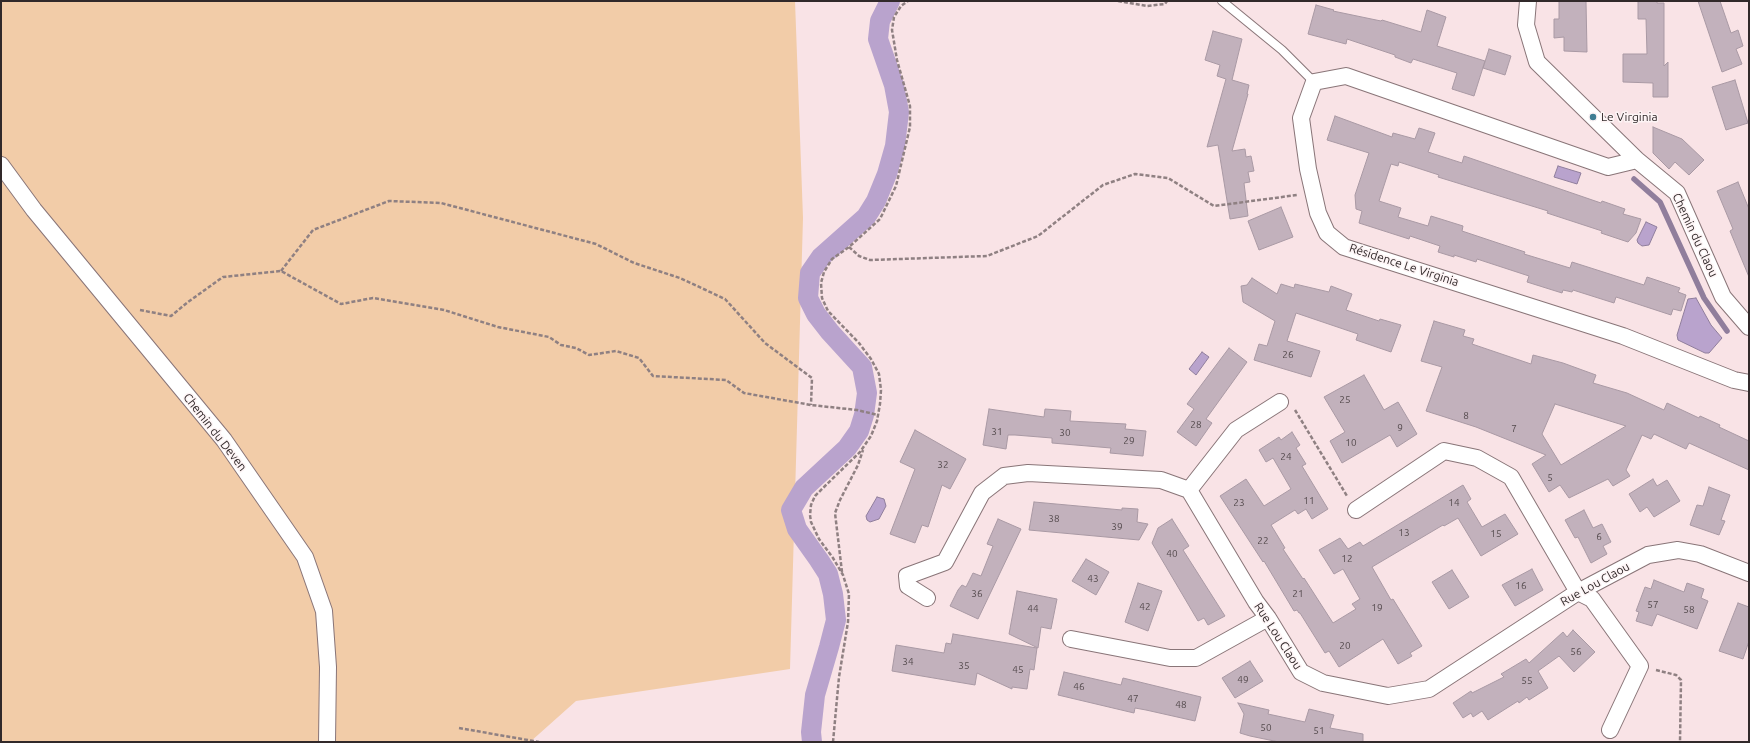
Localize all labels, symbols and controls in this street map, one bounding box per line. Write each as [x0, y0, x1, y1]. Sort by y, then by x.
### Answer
place label: Le Virginia [1601, 110, 1658, 124]
marker: Le Virginia [1588, 112, 1598, 122]
street label: Chemin du Claou [1669, 191, 1721, 279]
street label: Résidence Le Virginia [1347, 240, 1461, 290]
house number: 26 [1282, 349, 1294, 361]
street label: Chemin du Deven [180, 390, 250, 474]
house number: 25 [1339, 394, 1351, 406]
house number: 8 [1463, 410, 1469, 422]
house number: 28 [1190, 419, 1202, 431]
house number: 9 [1397, 422, 1403, 434]
house number: 7 [1511, 423, 1517, 435]
house number: 31 [991, 426, 1003, 438]
house number: 30 [1059, 427, 1071, 439]
house number: 29 [1123, 435, 1135, 447]
house number: 10 [1345, 437, 1357, 449]
house number: 24 [1280, 451, 1292, 463]
house number: 32 [937, 459, 949, 471]
house number: 5 [1547, 472, 1553, 484]
house number: 11 [1303, 495, 1315, 507]
house number: 23 [1233, 497, 1245, 509]
house number: 14 [1448, 497, 1460, 509]
house number: 38 [1048, 513, 1060, 525]
house number: 39 [1111, 521, 1123, 533]
house number: 13 [1398, 527, 1410, 539]
house number: 15 [1490, 528, 1502, 540]
house number: 6 [1596, 531, 1602, 543]
house number: 22 [1257, 535, 1269, 547]
house number: 40 [1166, 548, 1178, 560]
house number: 12 [1341, 553, 1353, 565]
street label: Rue Lou Claou [1558, 559, 1632, 609]
house number: 43 [1087, 573, 1099, 585]
house number: 16 [1515, 580, 1527, 592]
house number: 36 [971, 588, 983, 600]
house number: 21 [1292, 588, 1304, 600]
house number: 57 [1647, 599, 1659, 611]
street label: Rue Lou Claou [1251, 600, 1305, 672]
house number: 42 [1139, 601, 1151, 613]
house number: 19 [1371, 602, 1383, 614]
house number: 44 [1027, 603, 1039, 615]
house number: 58 [1683, 604, 1695, 616]
house number: 20 [1339, 640, 1351, 652]
house number: 56 [1570, 646, 1582, 658]
house number: 34 [902, 656, 914, 668]
house number: 35 [958, 660, 970, 672]
house number: 45 [1012, 664, 1024, 676]
house number: 49 [1237, 674, 1249, 686]
house number: 55 [1521, 675, 1533, 687]
house number: 46 [1073, 681, 1085, 693]
house number: 47 [1127, 693, 1139, 705]
house number: 48 [1175, 699, 1187, 711]
house number: 50 [1260, 722, 1272, 734]
house number: 51 [1313, 725, 1325, 737]

